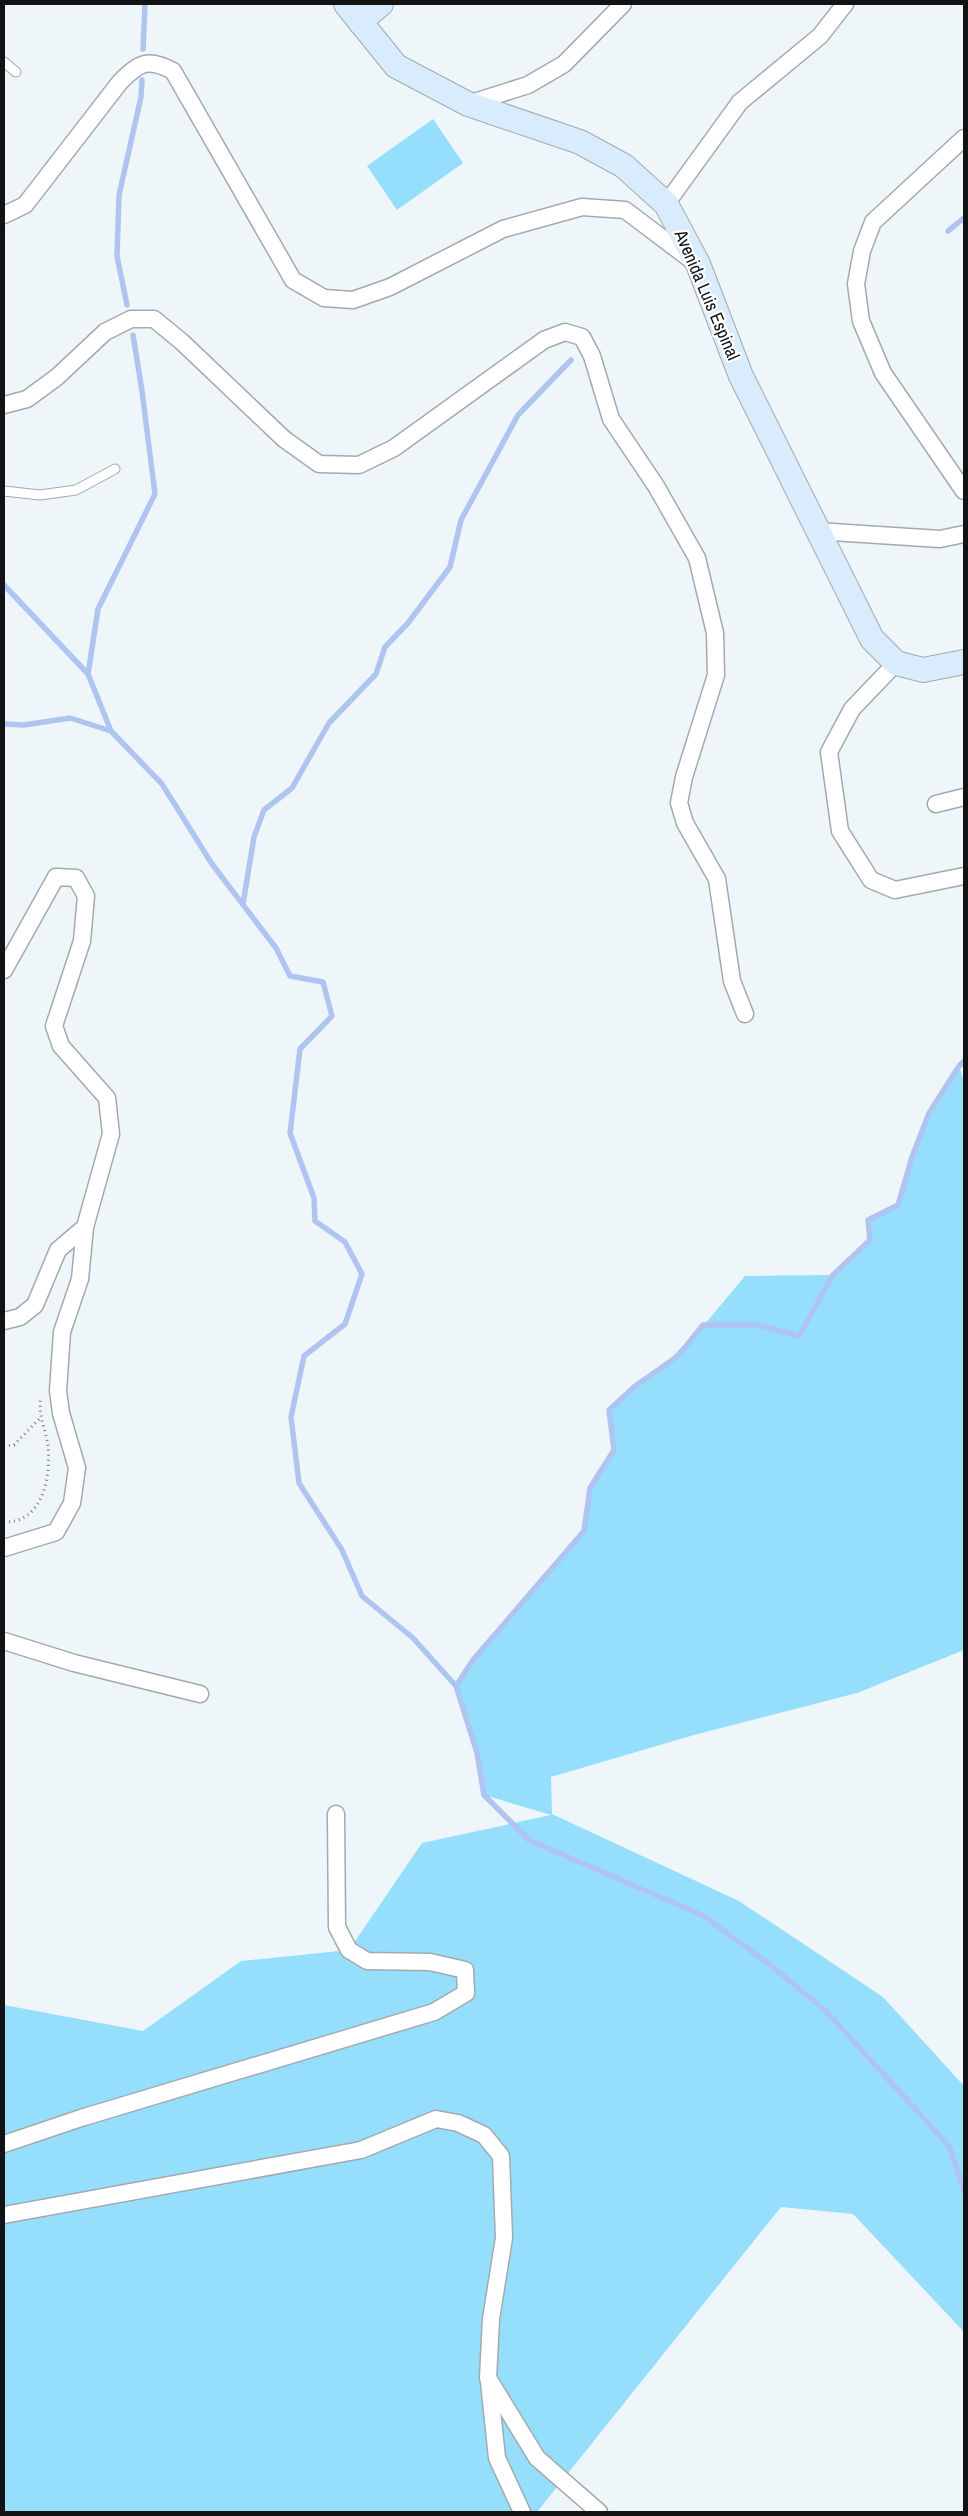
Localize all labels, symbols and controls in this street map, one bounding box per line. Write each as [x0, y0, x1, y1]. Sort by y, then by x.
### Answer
street label: Avenida Luis Espinal [668, 225, 746, 364]

